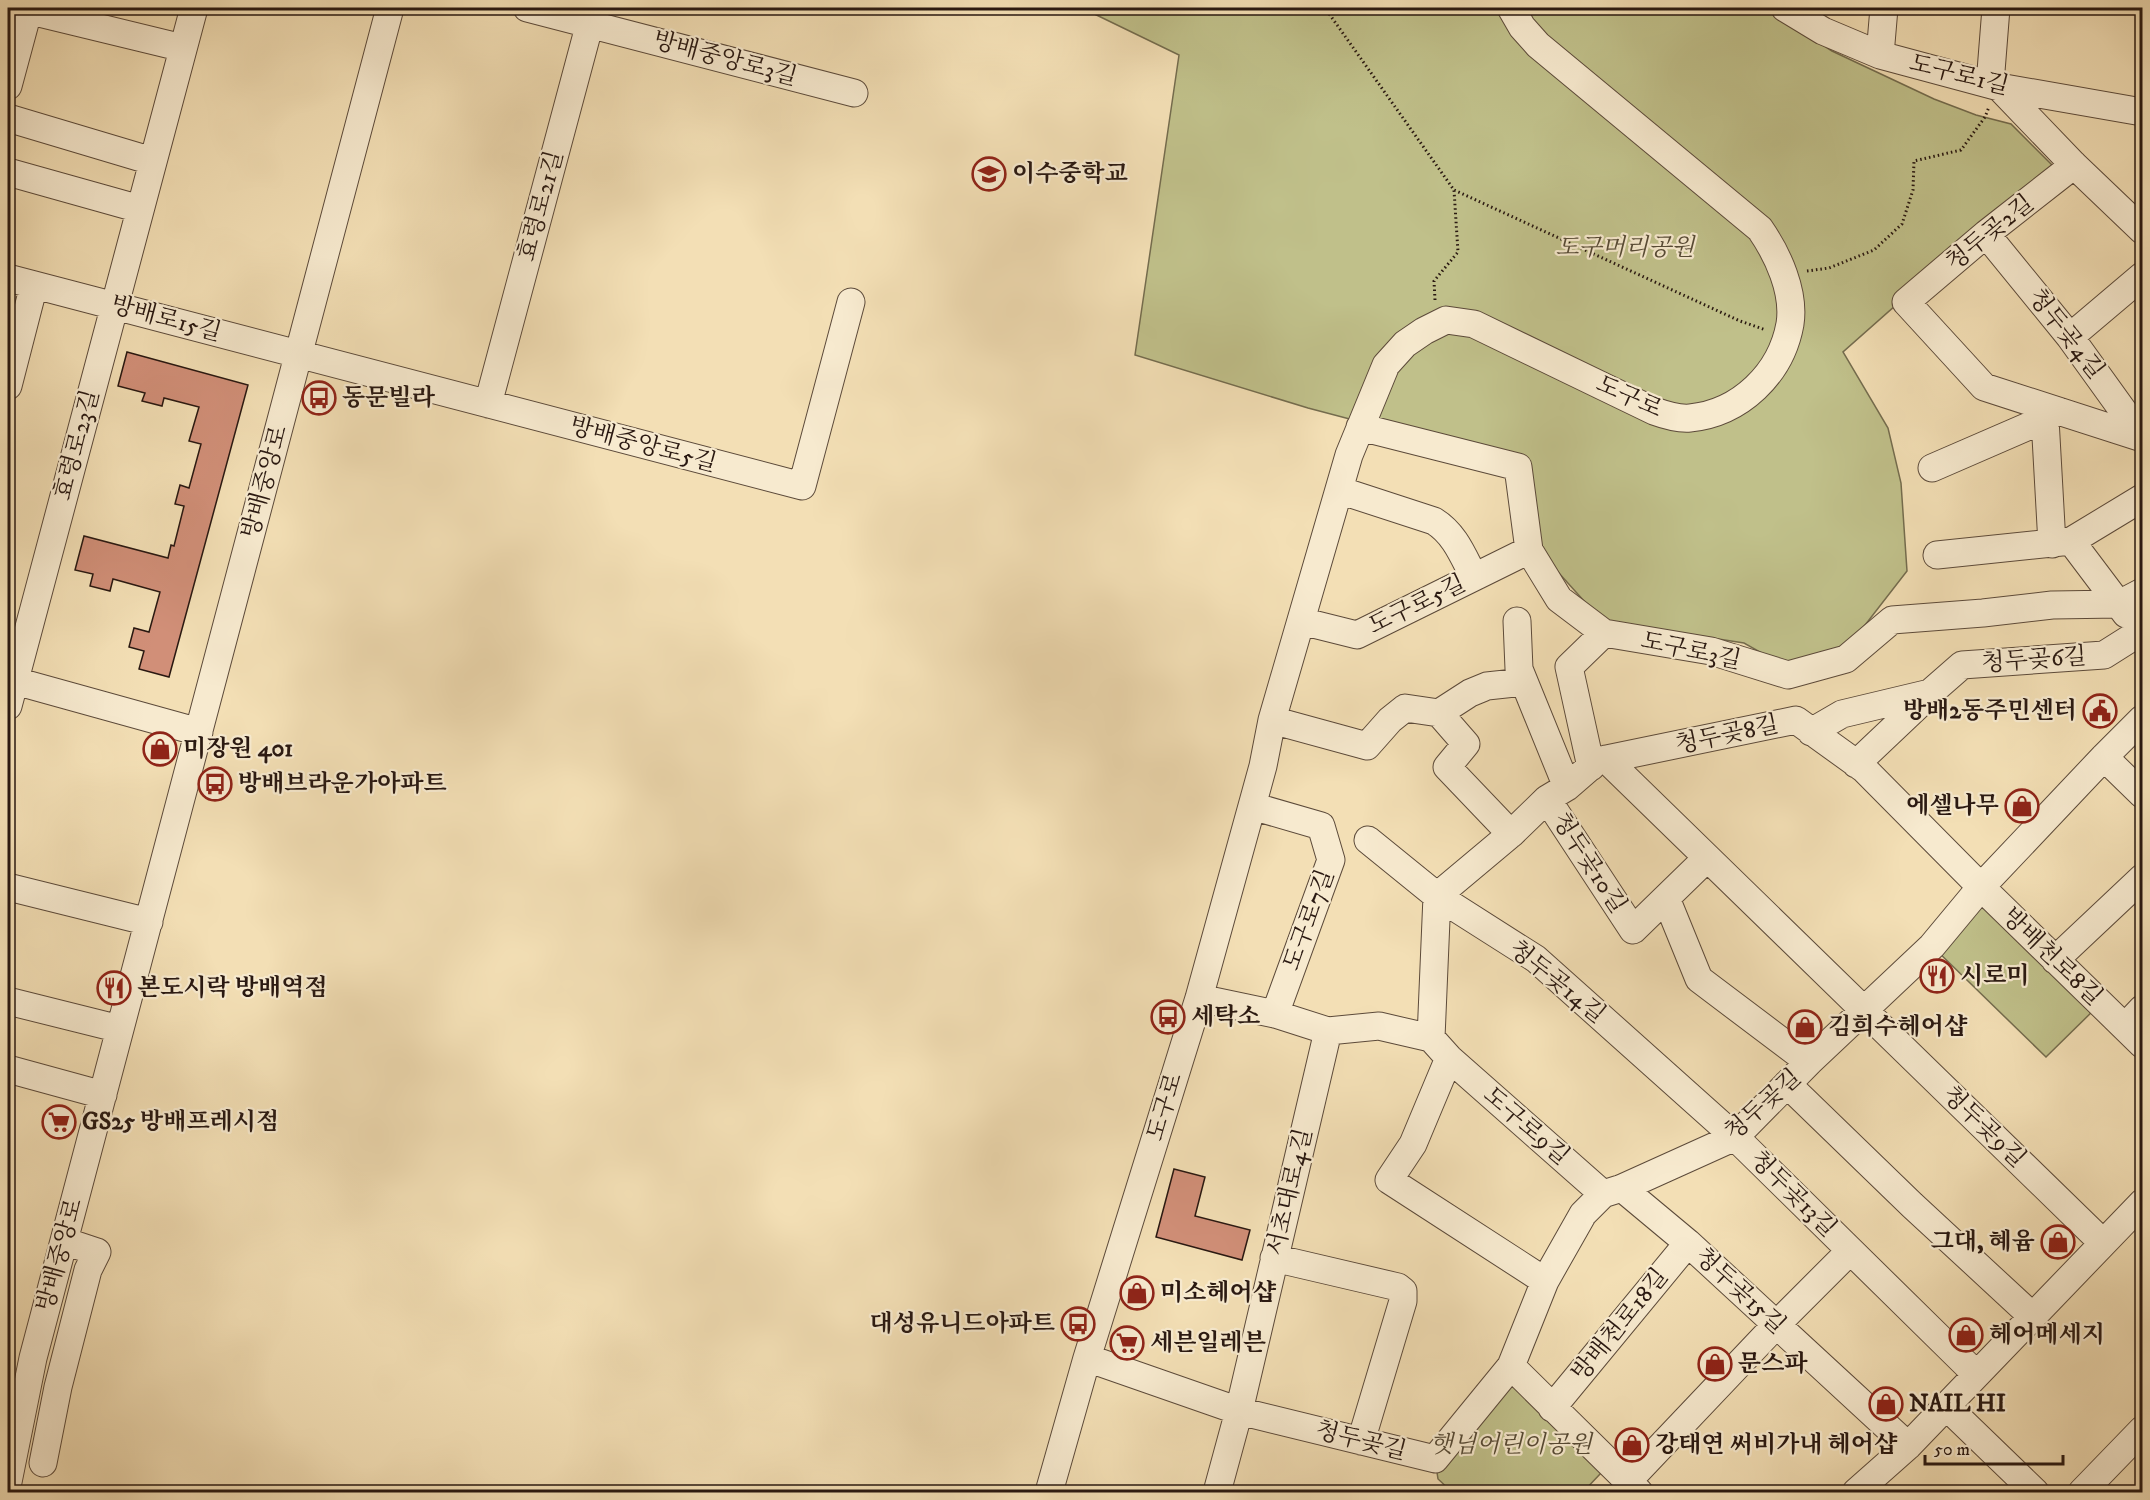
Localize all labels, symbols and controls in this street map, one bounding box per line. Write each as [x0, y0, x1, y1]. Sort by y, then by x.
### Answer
street label: 방배중앙로3길 [650, 25, 800, 93]
street label: 도구로1길 [1906, 48, 2012, 102]
street label: 효령로21길 [512, 147, 570, 265]
school or university icon: 이수중학교 [971, 156, 1007, 192]
place label: 이수중학교 [1012, 159, 1128, 189]
street label: 청두곶2길 [1940, 188, 2040, 278]
park label: 도구머리공원 [1555, 233, 1696, 263]
street label: 청두곶4길 [2021, 283, 2111, 385]
street label: 방배로15길 [107, 290, 225, 348]
street label: 도구로 [1591, 369, 1667, 425]
bus stop icon: 동문빌라 [301, 380, 337, 416]
place label: 동문빌라 [342, 383, 436, 413]
street label: 효령로23길 [48, 386, 106, 504]
street label: 방배중앙로5길 [566, 411, 720, 479]
street label: 방배중앙로 [236, 422, 294, 542]
street label: 도구로5길 [1363, 569, 1471, 641]
street label: 도구로3길 [1638, 626, 1744, 676]
street label: 청두곶6길 [1980, 641, 2088, 679]
public building icon: 방배2동주민센터 [2082, 693, 2118, 729]
place label: 방배2동주민센터 [1903, 696, 2077, 726]
street label: 청두곶8길 [1673, 709, 1781, 761]
shop icon: 미장원 401 [142, 731, 178, 767]
place label: 미장원 401 [183, 734, 293, 764]
bus stop icon: 방배브라운가아파트 [197, 766, 233, 802]
place label: 방배브라운가아파트 [238, 769, 447, 799]
shop icon: 에셀나무 [2004, 788, 2040, 824]
place label: 에셀나무 [1906, 791, 1999, 821]
street label: 청두곶10길 [1545, 807, 1633, 919]
street label: 도구로7길 [1277, 865, 1341, 975]
street label: 방배천로8길 [1996, 902, 2108, 1012]
street label: 청두곶14길 [1503, 934, 1611, 1030]
restaurant icon: 시로미 [1919, 958, 1955, 994]
place label: 시로미 [1960, 961, 2030, 991]
restaurant icon: 본도시락 방배역점 [96, 970, 132, 1006]
place label: 본도시락 방배역점 [137, 973, 328, 1003]
bus stop icon: 세탁소 [1150, 999, 1186, 1035]
place label: 세탁소 [1191, 1002, 1261, 1032]
shop icon: 김희수헤어샵 [1787, 1009, 1823, 1045]
place label: 김희수헤어샵 [1828, 1012, 1968, 1042]
street label: 청두곶길 [1718, 1063, 1808, 1147]
street label: 도구로 [1140, 1069, 1190, 1145]
street label: 도구로9길 [1477, 1080, 1575, 1172]
street label: 청두곶9길 [1936, 1080, 2032, 1174]
supermarket icon: GS25 방배프레시점 [41, 1104, 77, 1140]
place label: GS25 방배프레시점 [82, 1107, 279, 1137]
street label: 서초대로4길 [1261, 1125, 1319, 1259]
street label: 청두곶13길 [1743, 1144, 1843, 1244]
street label: 방배중앙로 [31, 1195, 89, 1315]
shop icon: 그대, 혜윰 [2040, 1224, 2076, 1260]
place label: 그대, 혜윰 [1931, 1227, 2035, 1257]
street label: 청두곶15길 [1688, 1241, 1792, 1341]
street label: 방배천로18길 [1565, 1262, 1675, 1388]
shop icon: 미소헤어샵 [1119, 1275, 1155, 1311]
place label: 미소헤어샵 [1160, 1278, 1277, 1308]
bus stop icon: 대성유니드아파트 [1060, 1306, 1096, 1342]
place label: 대성유니드아파트 [870, 1309, 1055, 1339]
shop icon: 헤어메세지 [1948, 1317, 1984, 1353]
place label: 헤어메세지 [1989, 1320, 2105, 1350]
supermarket icon: 세븐일레븐 [1109, 1325, 1145, 1361]
place label: 세븐일레븐 [1150, 1328, 1266, 1358]
shop icon: 문스파 [1697, 1346, 1733, 1382]
place label: 문스파 [1738, 1349, 1808, 1379]
shop icon: NAIL HI [1868, 1386, 1904, 1422]
place label: NAIL HI [1909, 1389, 2006, 1419]
street label: 청두곶길 [1312, 1415, 1410, 1467]
shop icon: 강태연 써비가내 헤어샵 [1614, 1427, 1650, 1463]
scale bar [1925, 1428, 2063, 1466]
park label: 햇님어린이공원 [1430, 1430, 1594, 1460]
place label: 강태연 써비가내 헤어샵 [1655, 1430, 1898, 1460]
text: 50 m [1934, 1439, 1970, 1461]

